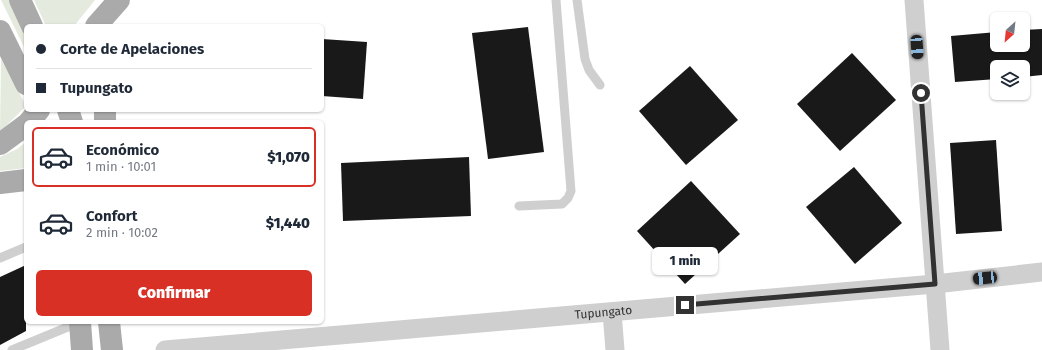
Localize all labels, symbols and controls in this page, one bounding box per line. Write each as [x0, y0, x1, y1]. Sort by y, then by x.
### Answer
north arrow [990, 12, 1030, 52]
map controls [990, 12, 1030, 100]
car [910, 35, 924, 59]
text: Corte de Apelaciones [60, 40, 204, 58]
button: layers [990, 60, 1030, 100]
text: Tupungato [60, 79, 133, 97]
route start [912, 84, 930, 102]
icon: car [38, 139, 74, 175]
text: Económico [86, 141, 159, 159]
text: $1,070 [267, 148, 310, 166]
text: 1 min · 10:01 [86, 159, 156, 174]
icon: car [38, 205, 74, 241]
text: Confort [86, 207, 138, 225]
text: $1,440 [266, 214, 310, 232]
text: 2 min · 10:02 [86, 225, 158, 240]
callout: 1 min [652, 247, 718, 275]
text: 1 min [669, 253, 701, 268]
button: Confirmar [36, 270, 312, 316]
car [972, 271, 998, 285]
route end [676, 296, 694, 314]
street label: Tupungato [574, 303, 633, 322]

